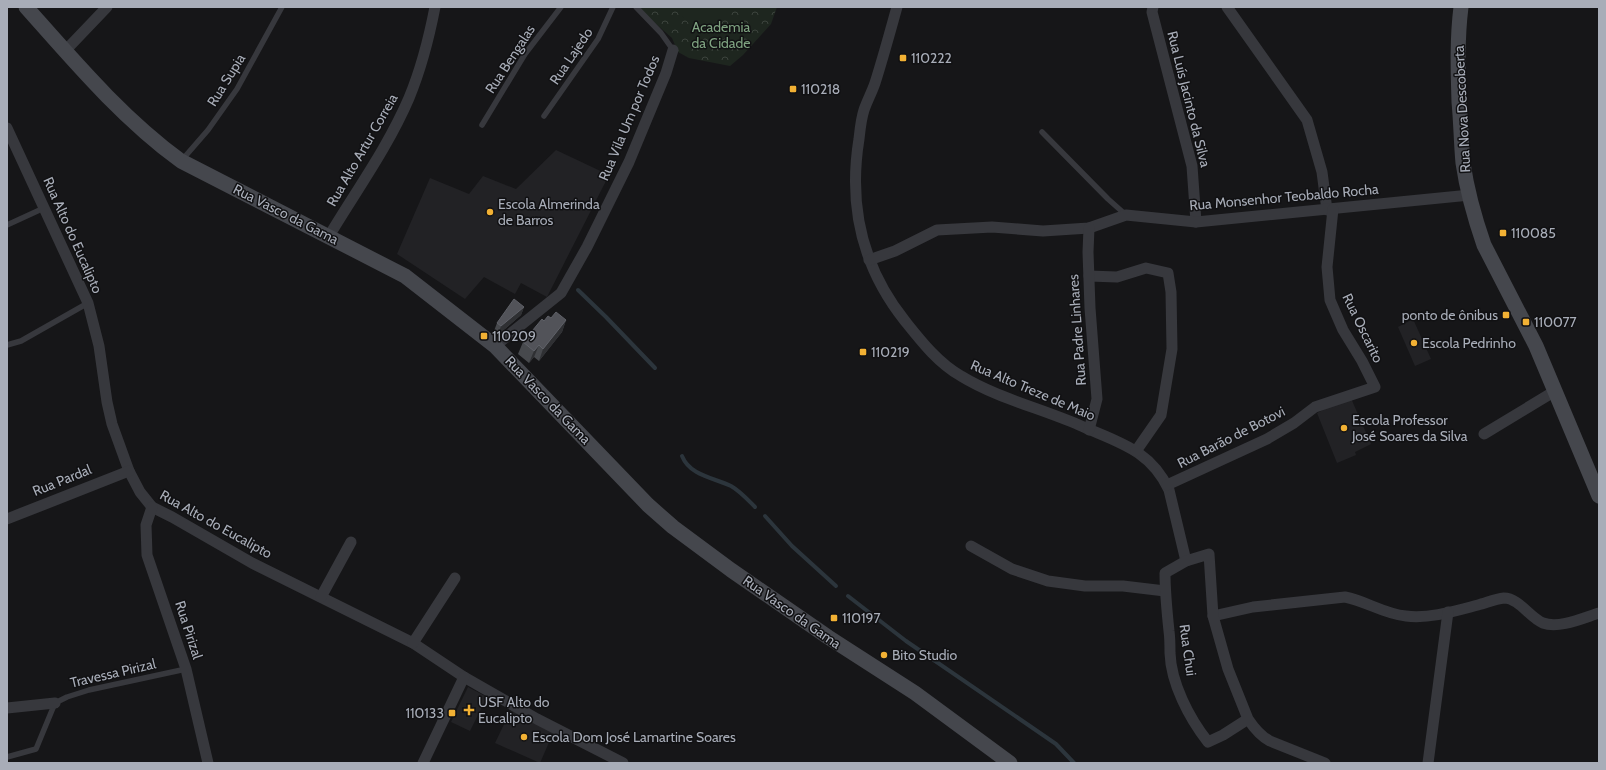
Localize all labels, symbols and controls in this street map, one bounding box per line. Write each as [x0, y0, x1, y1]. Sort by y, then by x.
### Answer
park label: Academia da Cidade [691, 18, 751, 52]
street label: Rua Bengalas [481, 21, 539, 97]
street label: Rua Lajedo [545, 24, 597, 88]
street label: Rua Luís Jacinto da Silva [1163, 29, 1215, 169]
street label: Rua Nova Descoberta [1450, 45, 1474, 173]
place label: 110222 [911, 49, 952, 67]
street label: Rua Supia [203, 50, 249, 110]
street label: Rua Vila Um por Todos [594, 52, 664, 183]
marker: 110222 [898, 53, 908, 63]
place label: 110218 [801, 80, 840, 98]
marker: 110218 [788, 84, 798, 94]
street label: Rua Alto Artur Correia [322, 90, 402, 210]
street label: Rua Alto do Eucalipto [39, 174, 107, 296]
street label: Rua Vasco da Gama [230, 180, 342, 248]
street label: Rua Monsenhor Teobaldo Rocha [1189, 180, 1380, 214]
place label: Escola Almerinda de Barros [498, 195, 600, 229]
marker: Escola Almerinda de Barros [485, 207, 495, 217]
place label: 110085 [1511, 224, 1556, 242]
marker: 110085 [1498, 228, 1508, 238]
street label: Rua Padre Linhares [1064, 273, 1090, 386]
street label: Rua Oscarito [1339, 290, 1388, 366]
place label: ponto de ônibus [1402, 306, 1498, 324]
marker: ponto de ônibus [1501, 310, 1511, 320]
place label: 110077 [1534, 313, 1577, 331]
marker: 110077 [1521, 317, 1531, 327]
place label: 110209 [492, 327, 536, 345]
marker: 110209 [479, 331, 489, 341]
place label: Escola Pedrinho [1422, 334, 1516, 352]
marker: Escola Pedrinho [1409, 338, 1419, 348]
place label: 110219 [871, 343, 910, 361]
marker: 110219 [858, 347, 868, 357]
street label: Rua Vasco da Gama [501, 352, 595, 448]
street label: Rua Alto Treze de Maio [968, 356, 1098, 425]
street label: Rua Barão de Botovi [1174, 402, 1288, 472]
place label: Escola Professor José Soares da Silva [1351, 411, 1468, 445]
marker: Escola Professor José Soares da Silva [1339, 423, 1349, 433]
street label: Rua Pardal [30, 460, 95, 500]
street label: Rua Alto do Eucalipto [157, 486, 276, 562]
street label: Rua Vasco da Gama [739, 571, 845, 653]
street label: Rua Pirizal [171, 599, 207, 662]
place label: 110197 [842, 609, 880, 627]
marker: 110197 [829, 613, 839, 623]
street label: Rua Chui [1175, 623, 1201, 677]
place label: Bito Studio [892, 646, 958, 664]
marker: Bito Studio [879, 650, 889, 660]
street label: Travessa Pirizal [68, 654, 158, 692]
place label: USF Alto do Eucalipto [478, 693, 550, 727]
place label: 110133 [405, 704, 444, 722]
marker: USF Alto do Eucalipto [463, 704, 475, 716]
marker: 110133 [447, 708, 457, 718]
place label: Escola Dom José Lamartine Soares [532, 728, 736, 746]
marker: Escola Dom José Lamartine Soares [519, 732, 529, 742]

